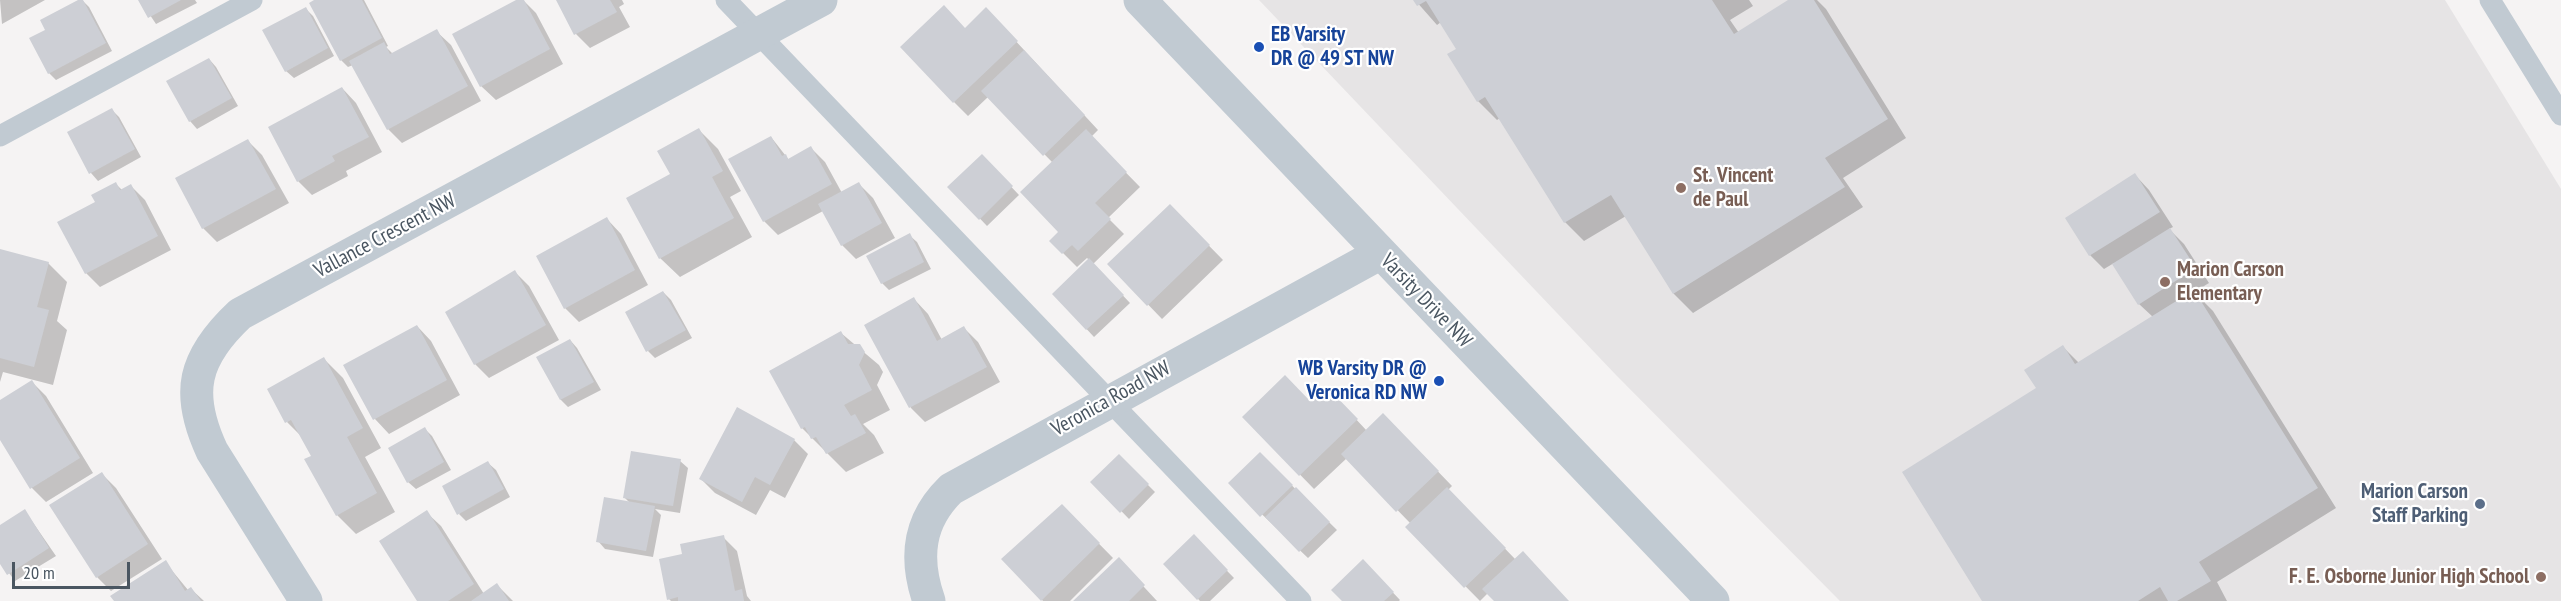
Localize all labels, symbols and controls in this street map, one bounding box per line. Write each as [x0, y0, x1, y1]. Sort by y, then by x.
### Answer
place label: EB Varsity DR @ 49 ST NW [1271, 22, 1394, 72]
marker: EB Varsity DR @ 49 ST NW [1252, 40, 1266, 54]
place label: St. Vincent de Paul [1693, 163, 1773, 213]
marker: St. Vincent de Paul [1674, 181, 1688, 195]
street label: Vallance Crescent NW [310, 188, 460, 284]
street label: Varsity Drive NW [1375, 249, 1477, 353]
place label: Marion Carson Elementary [2177, 257, 2284, 307]
marker: Marion Carson Elementary [2158, 275, 2172, 289]
street label: Veronica Road NW [1047, 356, 1175, 442]
place label: WB Varsity DR @ Veronica RD NW [1298, 356, 1427, 406]
marker: WB Varsity DR @ Veronica RD NW [1432, 374, 1446, 388]
place label: Marion Carson Staff Parking [2361, 479, 2468, 529]
marker: Marion Carson Staff Parking [2473, 497, 2487, 511]
scale bar [15, 550, 134, 588]
text: 20 m [23, 561, 55, 584]
place label: F. E. Osborne Junior High School [2289, 564, 2529, 590]
marker: F. E. Osborne Junior High School [2534, 570, 2548, 584]

